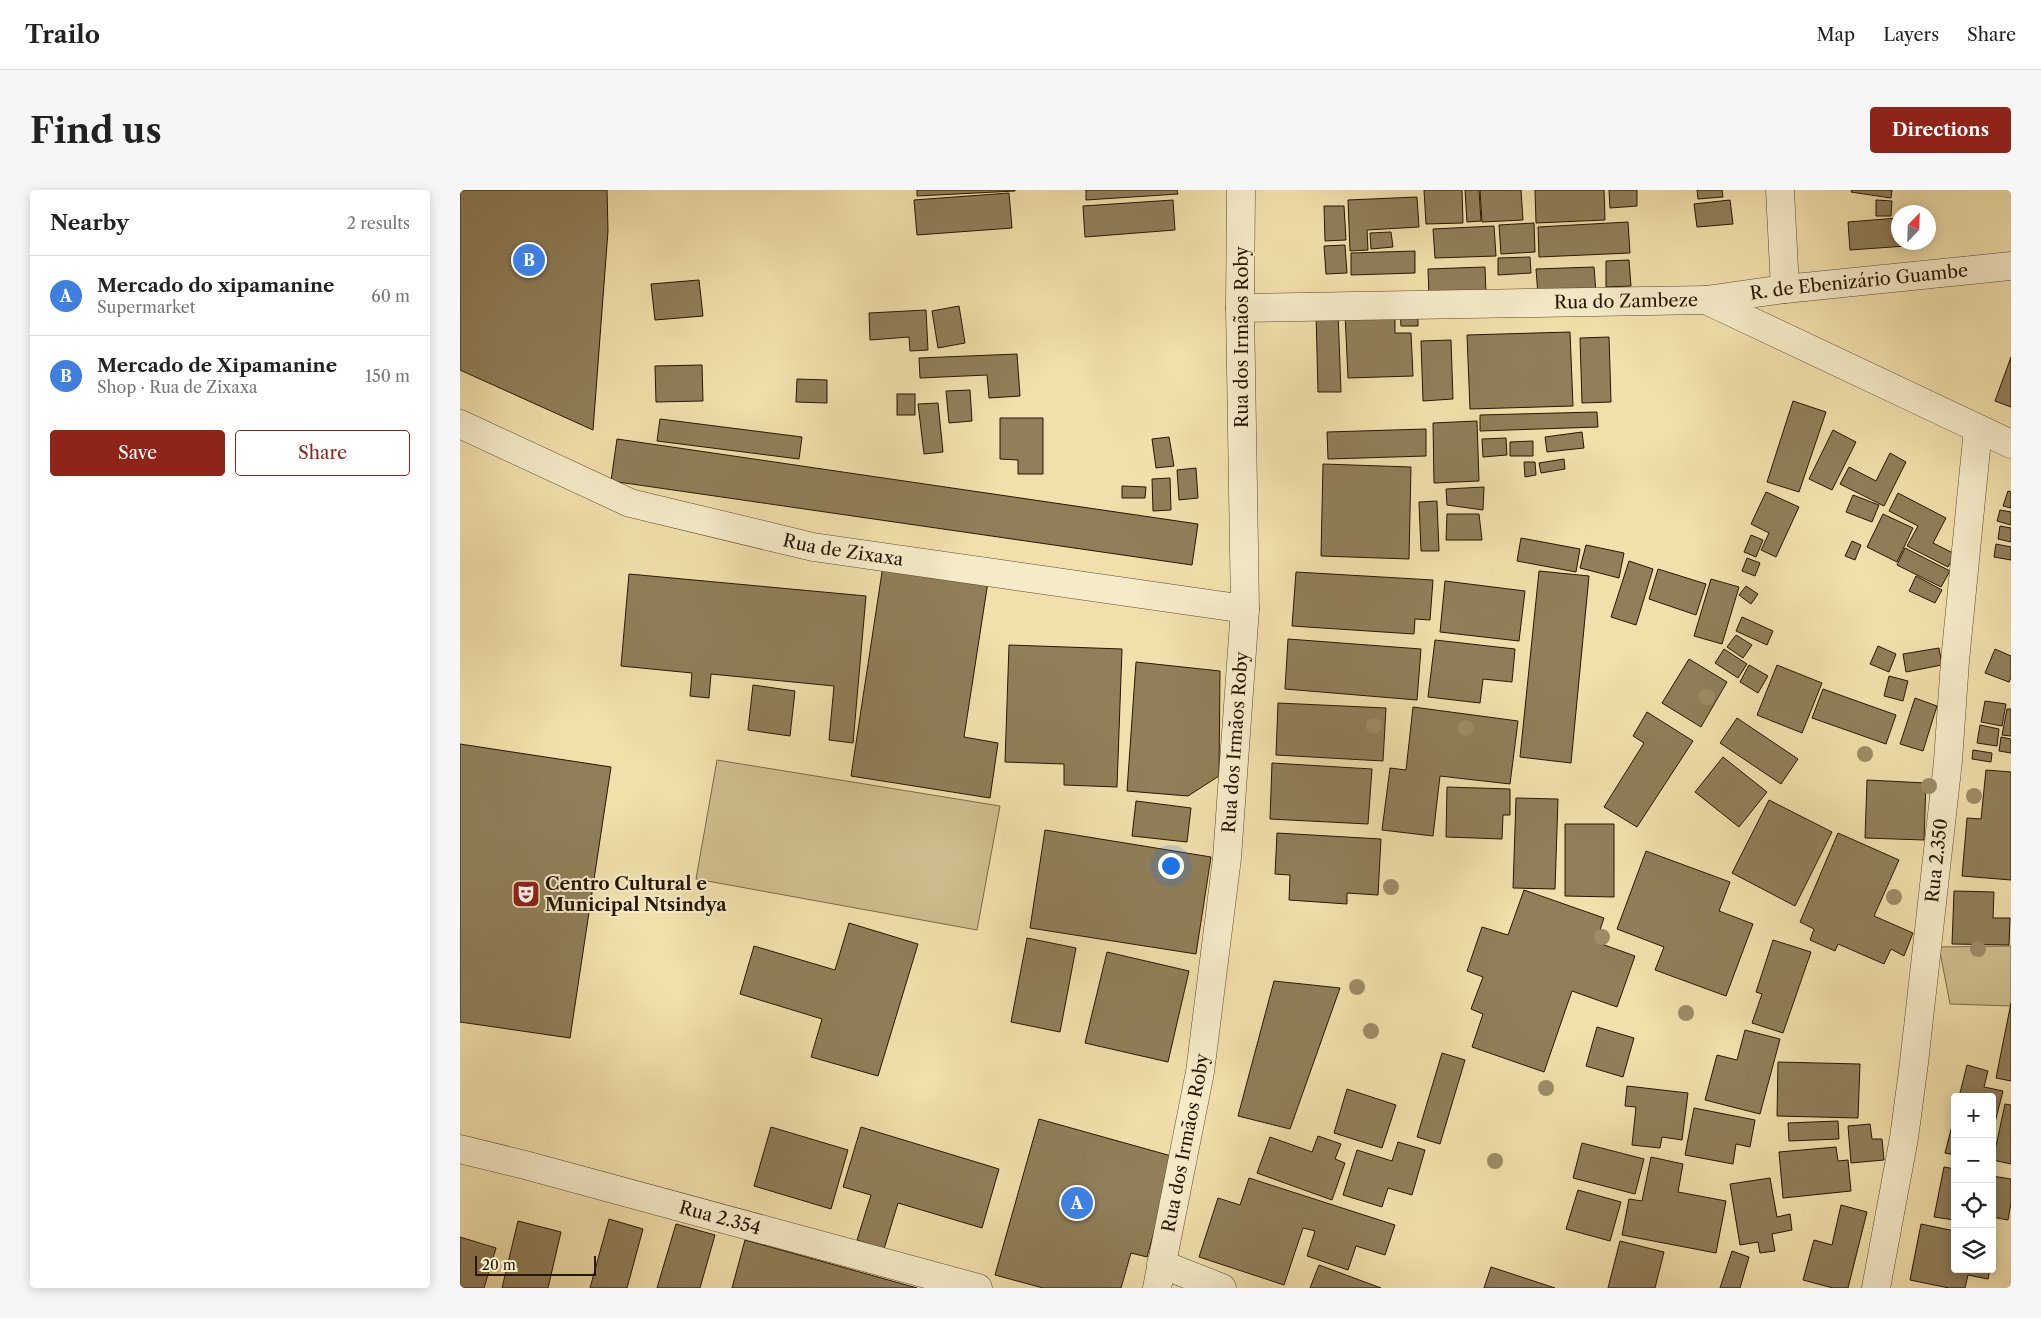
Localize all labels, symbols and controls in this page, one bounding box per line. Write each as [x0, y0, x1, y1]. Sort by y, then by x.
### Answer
text: Trailo [25, 20, 100, 49]
text: Map [1817, 24, 1855, 46]
text: Layers [1883, 24, 1939, 46]
text: Share [1967, 24, 2016, 46]
button: Directions [1870, 107, 2011, 153]
text: Find us [30, 109, 162, 152]
north arrow [1891, 205, 1936, 250]
text: Nearby [50, 210, 129, 235]
text: 2 results [347, 213, 410, 233]
pin: B [513, 241, 545, 279]
street label: Rua dos Irmãos Roby [1231, 245, 1253, 428]
street label: R. de Ebenizário Guambe [1748, 259, 1969, 305]
text: Mercado do xipamanine [97, 274, 334, 297]
text: A [60, 286, 72, 306]
text: 60 m [371, 286, 410, 306]
street label: Rua do Zambeze [1554, 289, 1698, 314]
text: Supermarket [97, 297, 195, 317]
text: Mercado de Xipamanine [97, 354, 337, 377]
text: B [60, 366, 72, 386]
text: 150 m [365, 366, 410, 386]
text: Shop · Rua de Zixaxa [97, 377, 258, 397]
button: Save [50, 430, 225, 476]
button: Share [235, 430, 410, 476]
street label: Rua de Zixaxa [781, 529, 905, 571]
street label: Rua dos Irmãos Roby [1218, 650, 1253, 834]
street label: Rua 2.350 [1921, 817, 1952, 904]
your location [1158, 853, 1184, 879]
place label: Centro Cultural e Municipal Ntsindya [545, 873, 727, 916]
theatre icon: Centro Cultural e Municipal Ntsindya [511, 879, 541, 909]
street label: Rua dos Irmãos Roby [1157, 1051, 1213, 1234]
map controls [1951, 1093, 1996, 1273]
button: + [1951, 1093, 1996, 1138]
button: − [1951, 1138, 1996, 1183]
button: locate [1951, 1183, 1996, 1228]
pin: A [1061, 1184, 1093, 1222]
street label: Rua 2.354 [677, 1196, 763, 1240]
button: layers [1951, 1228, 1996, 1273]
scale bar [475, 1253, 596, 1276]
text: 20 m [482, 1256, 516, 1274]

